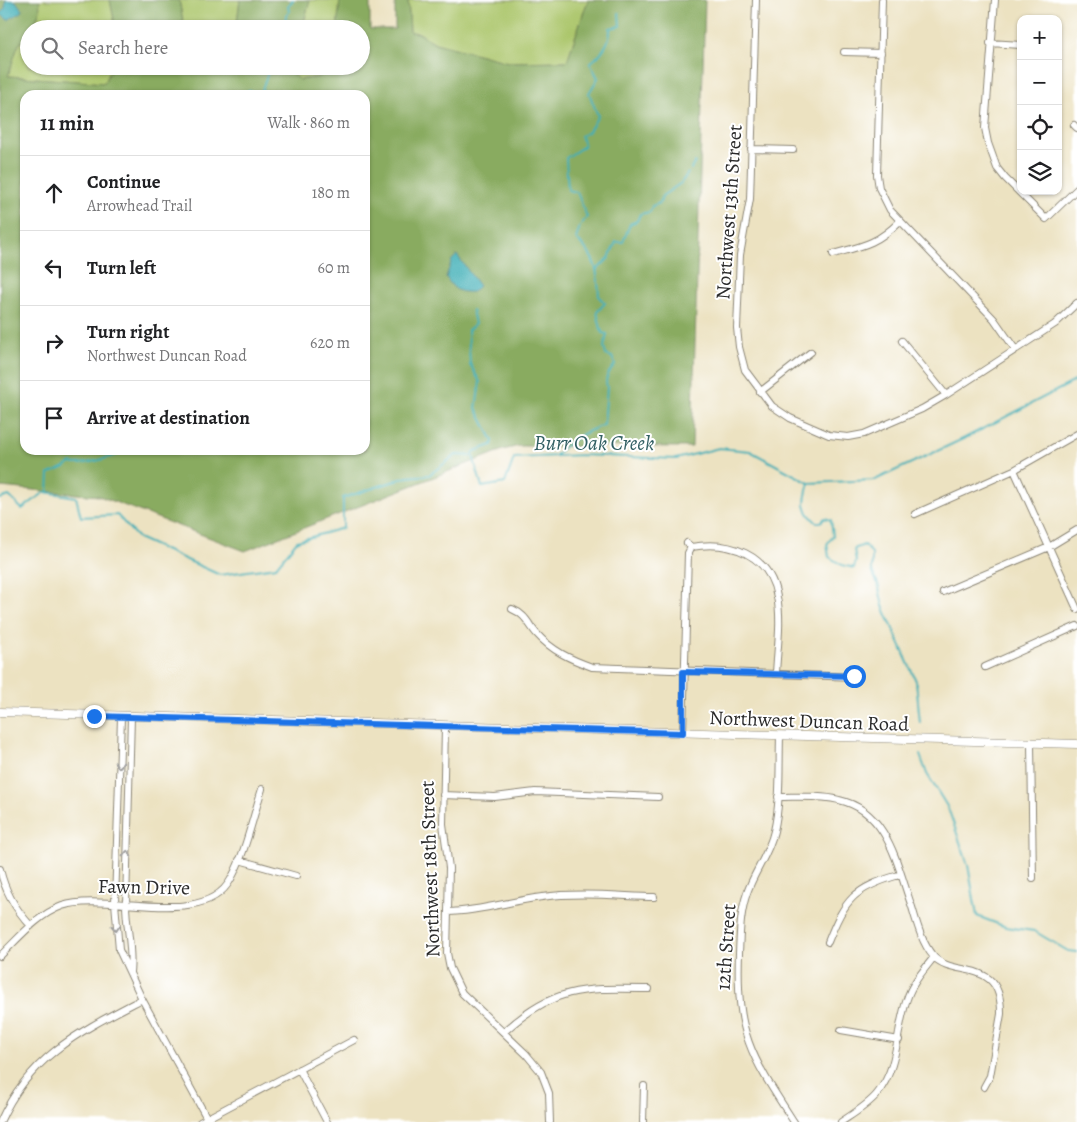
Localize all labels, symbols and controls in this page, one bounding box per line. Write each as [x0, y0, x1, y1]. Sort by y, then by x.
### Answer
map controls [1017, 15, 1062, 195]
button: + [1017, 15, 1062, 60]
search box [20, 20, 370, 75]
icon: search [38, 34, 66, 62]
text: Search here [78, 35, 168, 61]
button: − [1017, 60, 1062, 105]
button: locate [1017, 105, 1062, 150]
text: 11 min [40, 109, 94, 137]
text: Walk · 860 m [267, 112, 350, 134]
street label: Northwest 13th Street [709, 123, 749, 300]
button: layers [1017, 150, 1062, 195]
text: Continue [87, 169, 161, 195]
icon: ahead [40, 179, 68, 207]
text: 180 m [312, 182, 350, 204]
text: Arrowhead Trail [87, 195, 192, 217]
icon: left [40, 254, 68, 282]
text: Turn left [87, 255, 156, 281]
text: 60 m [318, 257, 350, 279]
text: Turn right [87, 319, 169, 345]
icon: right [40, 329, 68, 357]
text: 620 m [310, 332, 350, 354]
text: Northwest Duncan Road [87, 345, 247, 367]
icon: arrive [40, 404, 68, 432]
text: Arrive at destination [87, 405, 250, 431]
water label: Burr Oak Creek [534, 429, 654, 457]
route start [843, 665, 866, 688]
street label: Northwest Duncan Road [709, 704, 910, 738]
route end [83, 705, 106, 728]
one-way arrow [114, 762, 125, 770]
street label: Northwest 18th Street [413, 780, 447, 958]
one-way arrow [122, 850, 133, 858]
street label: Fawn Drive [98, 873, 190, 901]
street label: 12th Street [710, 902, 743, 991]
one-way arrow [111, 924, 122, 932]

